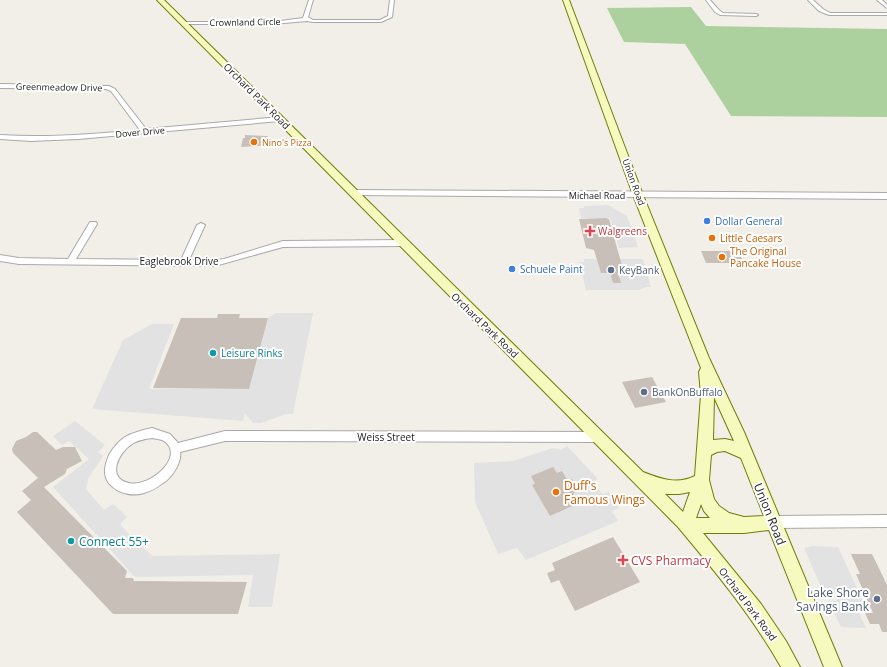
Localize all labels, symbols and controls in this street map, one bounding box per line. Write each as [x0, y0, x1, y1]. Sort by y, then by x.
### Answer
street label: Crownland Circle [209, 15, 281, 29]
street label: Orchard Park Road [221, 60, 293, 132]
street label: Greenmeadow Drive [16, 80, 102, 94]
street label: Dover Drive [115, 123, 165, 141]
place label: Nino's Pizza [262, 136, 312, 149]
marker: Nino's Pizza [249, 137, 259, 147]
street label: Union Road [619, 157, 649, 207]
street label: Michael Road [569, 189, 625, 202]
place label: Dollar General [715, 214, 782, 228]
marker: Dollar General [702, 216, 712, 226]
place label: Walgreens [598, 224, 647, 238]
marker: Walgreens [585, 226, 595, 236]
place label: Little Caesars [720, 231, 782, 245]
marker: Little Caesars [707, 233, 717, 243]
place label: The Original Pancake House [730, 244, 802, 270]
marker: The Original Pancake House [717, 252, 727, 262]
street label: Eaglebrook Drive [139, 254, 219, 268]
place label: Schuele Paint [520, 262, 583, 276]
place label: KeyBank [619, 263, 660, 277]
marker: Schuele Paint [507, 264, 517, 274]
marker: KeyBank [606, 265, 616, 275]
street label: Orchard Park Road [448, 289, 522, 361]
place label: Leisure Rinks [221, 346, 283, 360]
marker: Leisure Rinks [208, 348, 218, 358]
place label: BankOnBuffalo [652, 385, 723, 399]
marker: BankOnBuffalo [639, 387, 649, 397]
street label: Weiss Street [357, 430, 415, 444]
place label: Duff's Famous Wings [564, 477, 645, 508]
street label: Union Road [750, 480, 790, 548]
marker: Duff's Famous Wings [551, 487, 561, 497]
place label: Connect 55+ [79, 533, 149, 550]
marker: Connect 55+ [66, 536, 76, 546]
place label: CVS Pharmacy [631, 552, 712, 569]
marker: CVS Pharmacy [618, 555, 628, 565]
street label: Orchard Park Road [716, 564, 780, 644]
place label: Lake Shore Savings Bank [796, 584, 870, 615]
marker: Lake Shore Savings Bank [872, 594, 882, 604]

